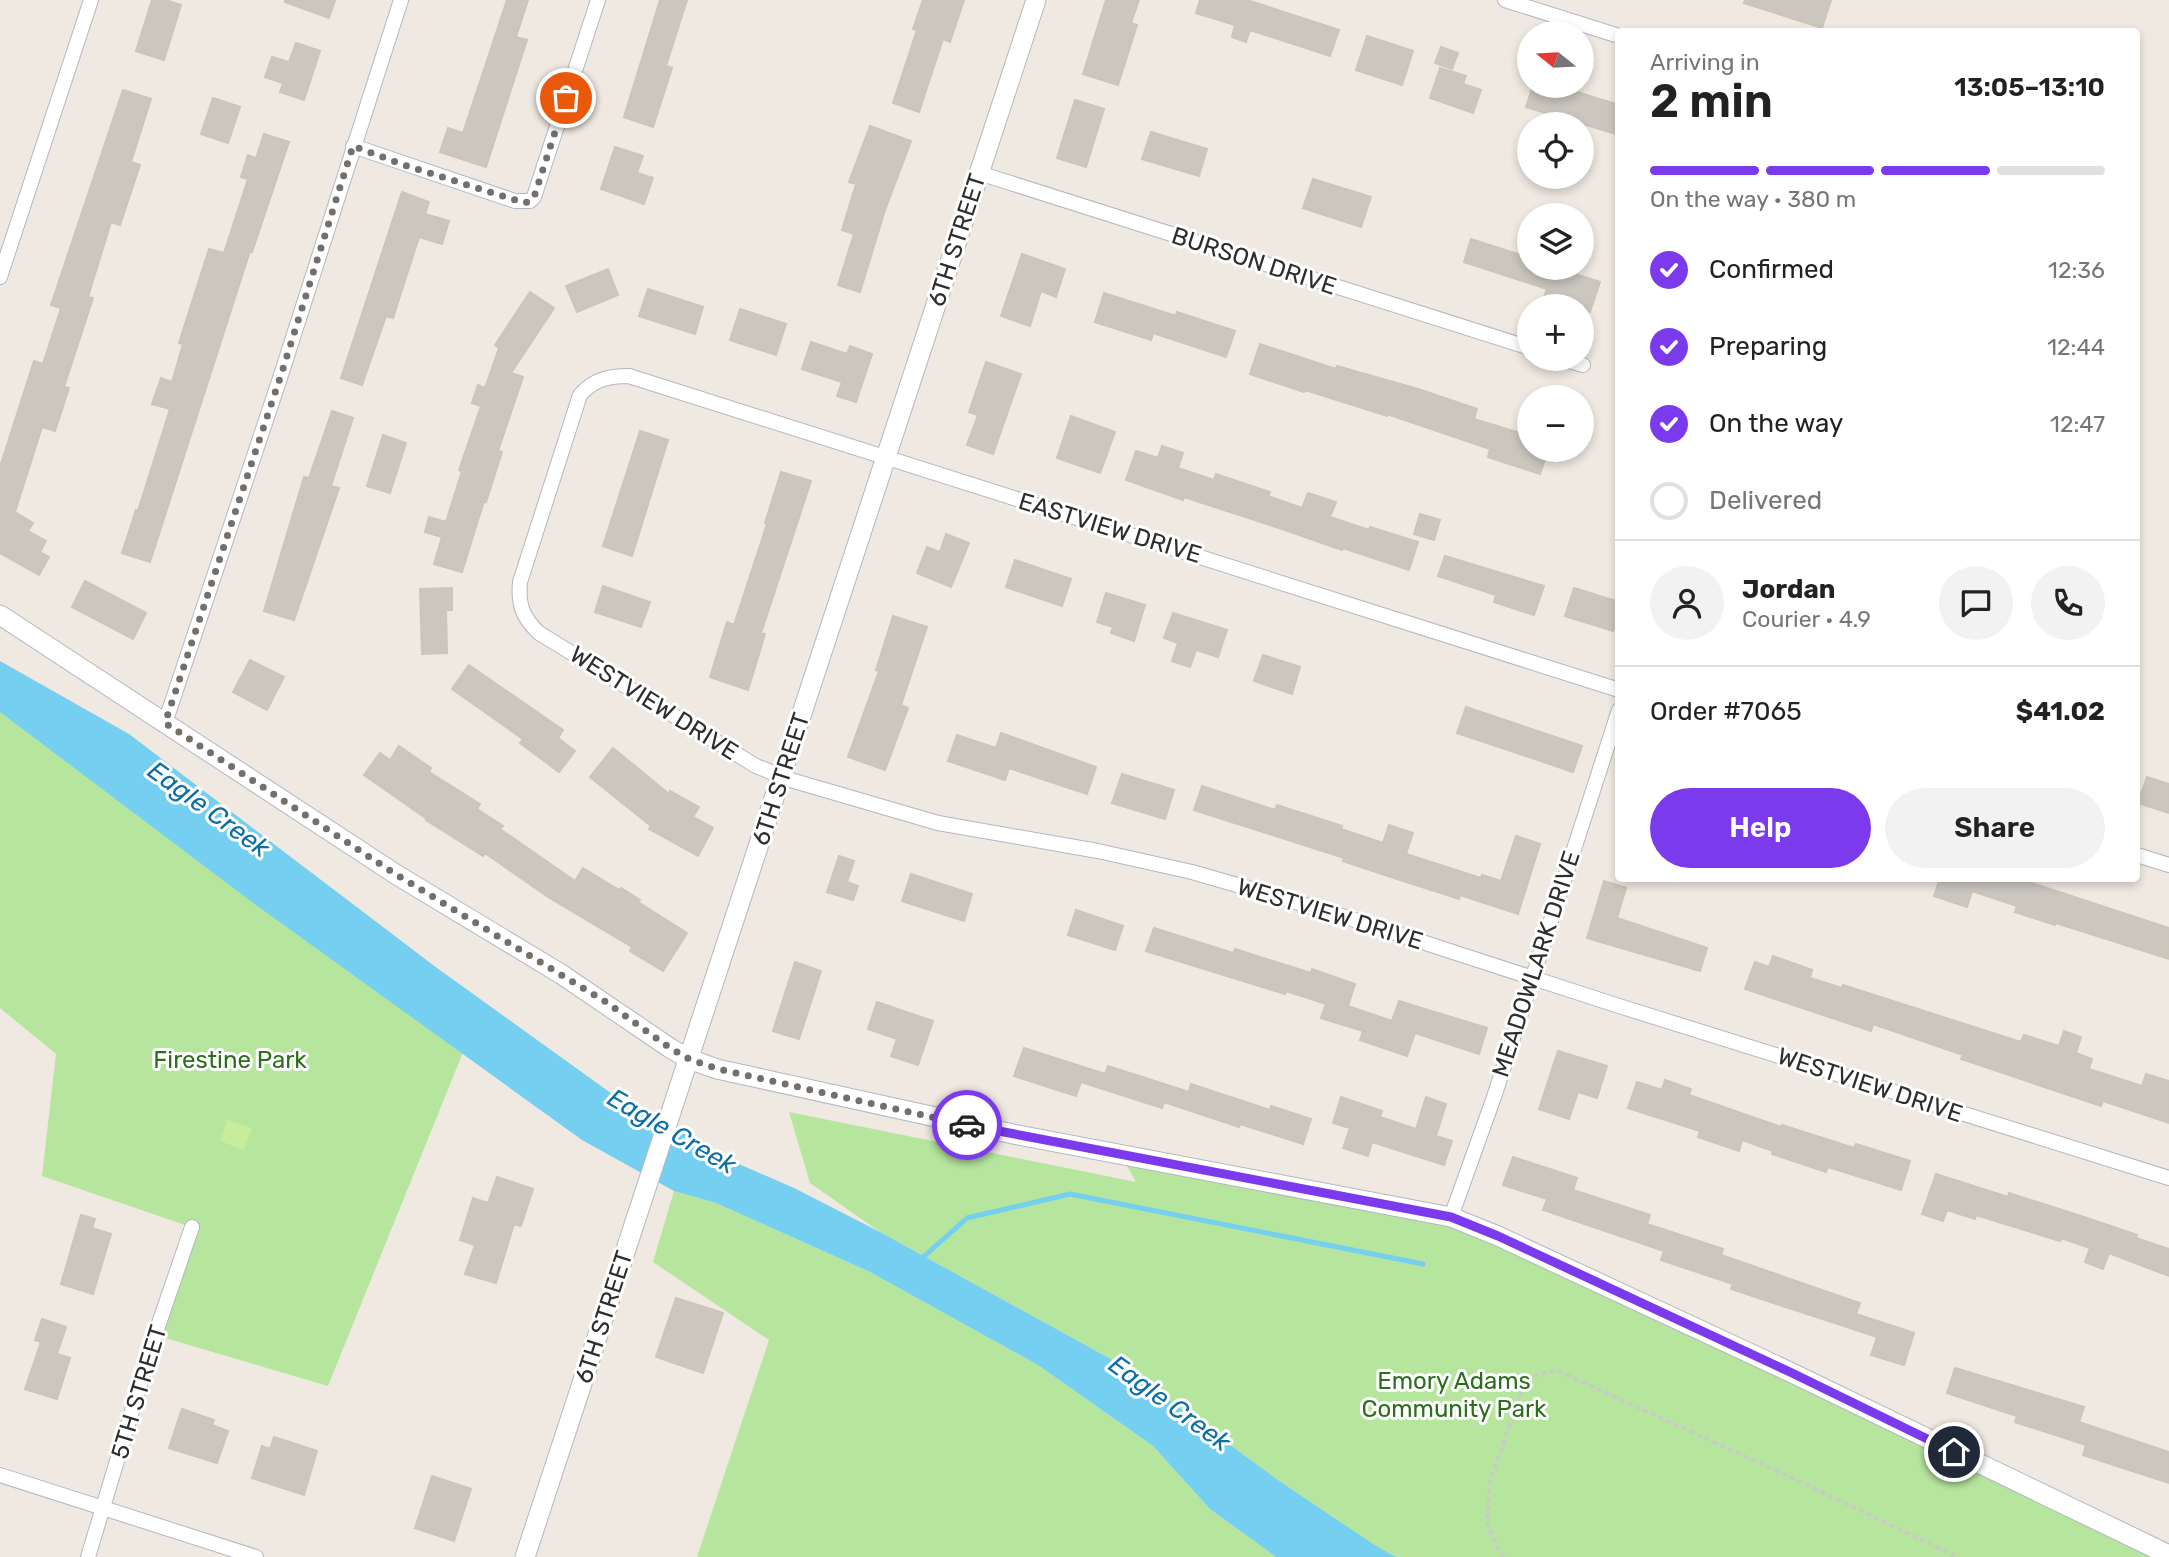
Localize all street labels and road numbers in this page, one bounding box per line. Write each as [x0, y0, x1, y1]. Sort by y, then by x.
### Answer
street label: 6TH STREET [922, 170, 992, 310]
street label: BURSON DRIVE [1168, 221, 1340, 301]
street label: EASTVIEW DRIVE [1015, 487, 1205, 569]
street label: WESTVIEW DRIVE [565, 640, 743, 766]
street label: 6TH STREET [746, 709, 816, 849]
street label: MEADOWLARK DRIVE [1486, 847, 1586, 1081]
street label: WESTVIEW DRIVE [1234, 872, 1426, 956]
street label: WESTVIEW DRIVE [1774, 1042, 1966, 1128]
street label: 6TH STREET [569, 1247, 639, 1387]
street label: 5TH STREET [105, 1322, 173, 1462]

